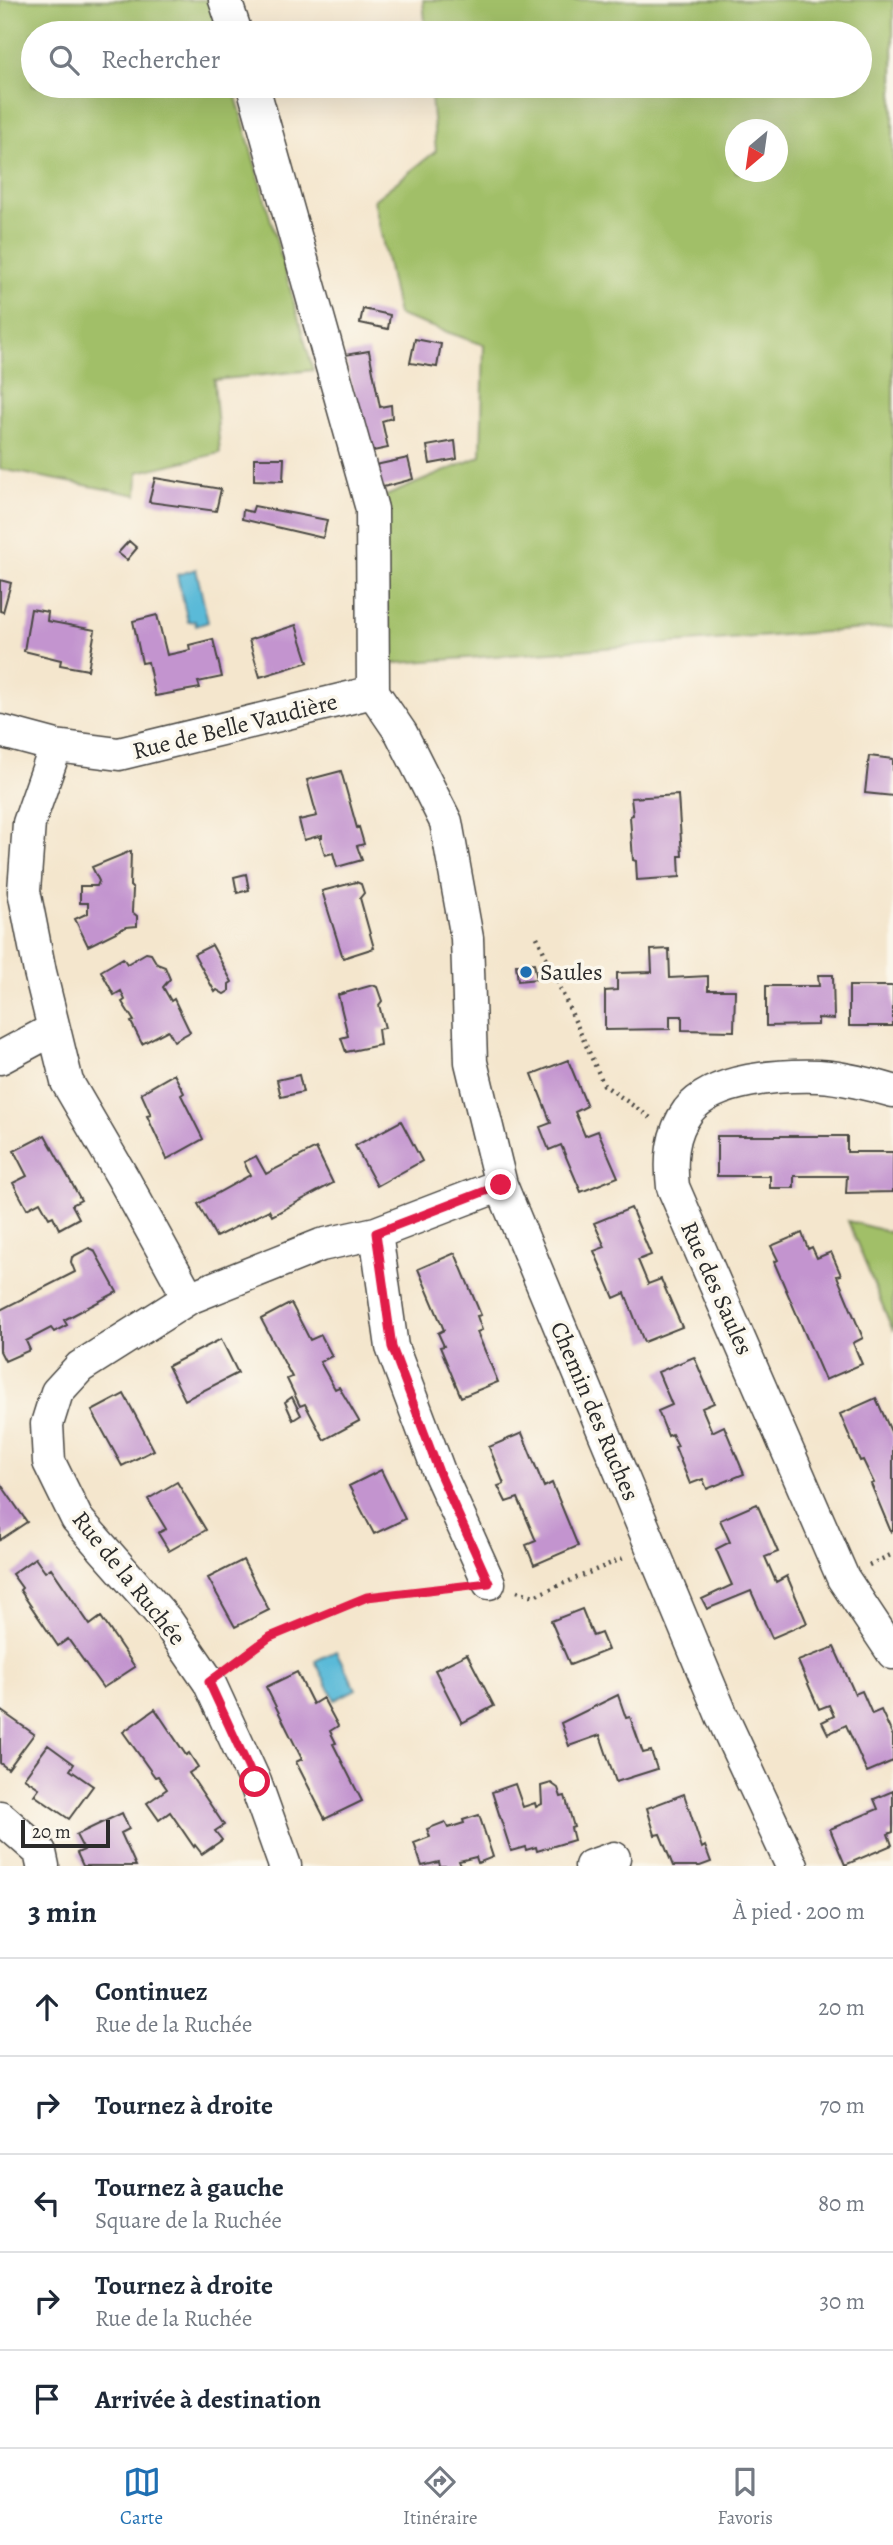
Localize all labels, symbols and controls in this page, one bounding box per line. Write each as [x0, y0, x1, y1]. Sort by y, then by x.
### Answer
search box [21, 21, 872, 98]
icon: search [45, 41, 83, 79]
text: Rechercher [101, 42, 221, 77]
north arrow [725, 119, 788, 182]
street label: Rue de Belle Vaudière [129, 685, 341, 767]
place label: Saules [540, 956, 603, 988]
marker: Saules [518, 964, 534, 980]
route end [485, 1169, 516, 1200]
street label: Rue des Saules [673, 1216, 761, 1360]
street label: Chemin des Ruches [543, 1317, 647, 1505]
street label: Rue de la Ruchée [65, 1504, 193, 1652]
route start [239, 1766, 270, 1797]
scale bar [21, 1817, 110, 1849]
text: 20 m [32, 1819, 71, 1845]
text: 3 min [28, 1892, 97, 1932]
text: À pied · 200 m [733, 1896, 865, 1927]
text: Continuez [95, 1974, 208, 2009]
icon: ahead [28, 1988, 66, 2026]
text: 20 m [818, 1992, 865, 2023]
text: Rue de la Ruchée [95, 2009, 252, 2040]
icon: right [28, 2086, 66, 2124]
text: Tournez à droite [95, 2088, 273, 2123]
text: 70 m [819, 2090, 865, 2121]
text: Tournez à gauche [95, 2170, 284, 2205]
icon: left [28, 2184, 66, 2222]
text: 80 m [818, 2188, 865, 2219]
text: Square de la Ruchée [95, 2205, 282, 2236]
text: Tournez à droite [95, 2268, 273, 2303]
icon: right [28, 2282, 66, 2320]
text: 30 m [819, 2286, 865, 2317]
text: Rue de la Ruchée [95, 2303, 252, 2334]
icon: arrive [28, 2380, 66, 2418]
text: Arrivée à destination [95, 2382, 321, 2417]
tab: Carte [120, 2463, 163, 2531]
tab: Itinéraire [403, 2463, 477, 2531]
tab: Favoris [718, 2463, 773, 2531]

